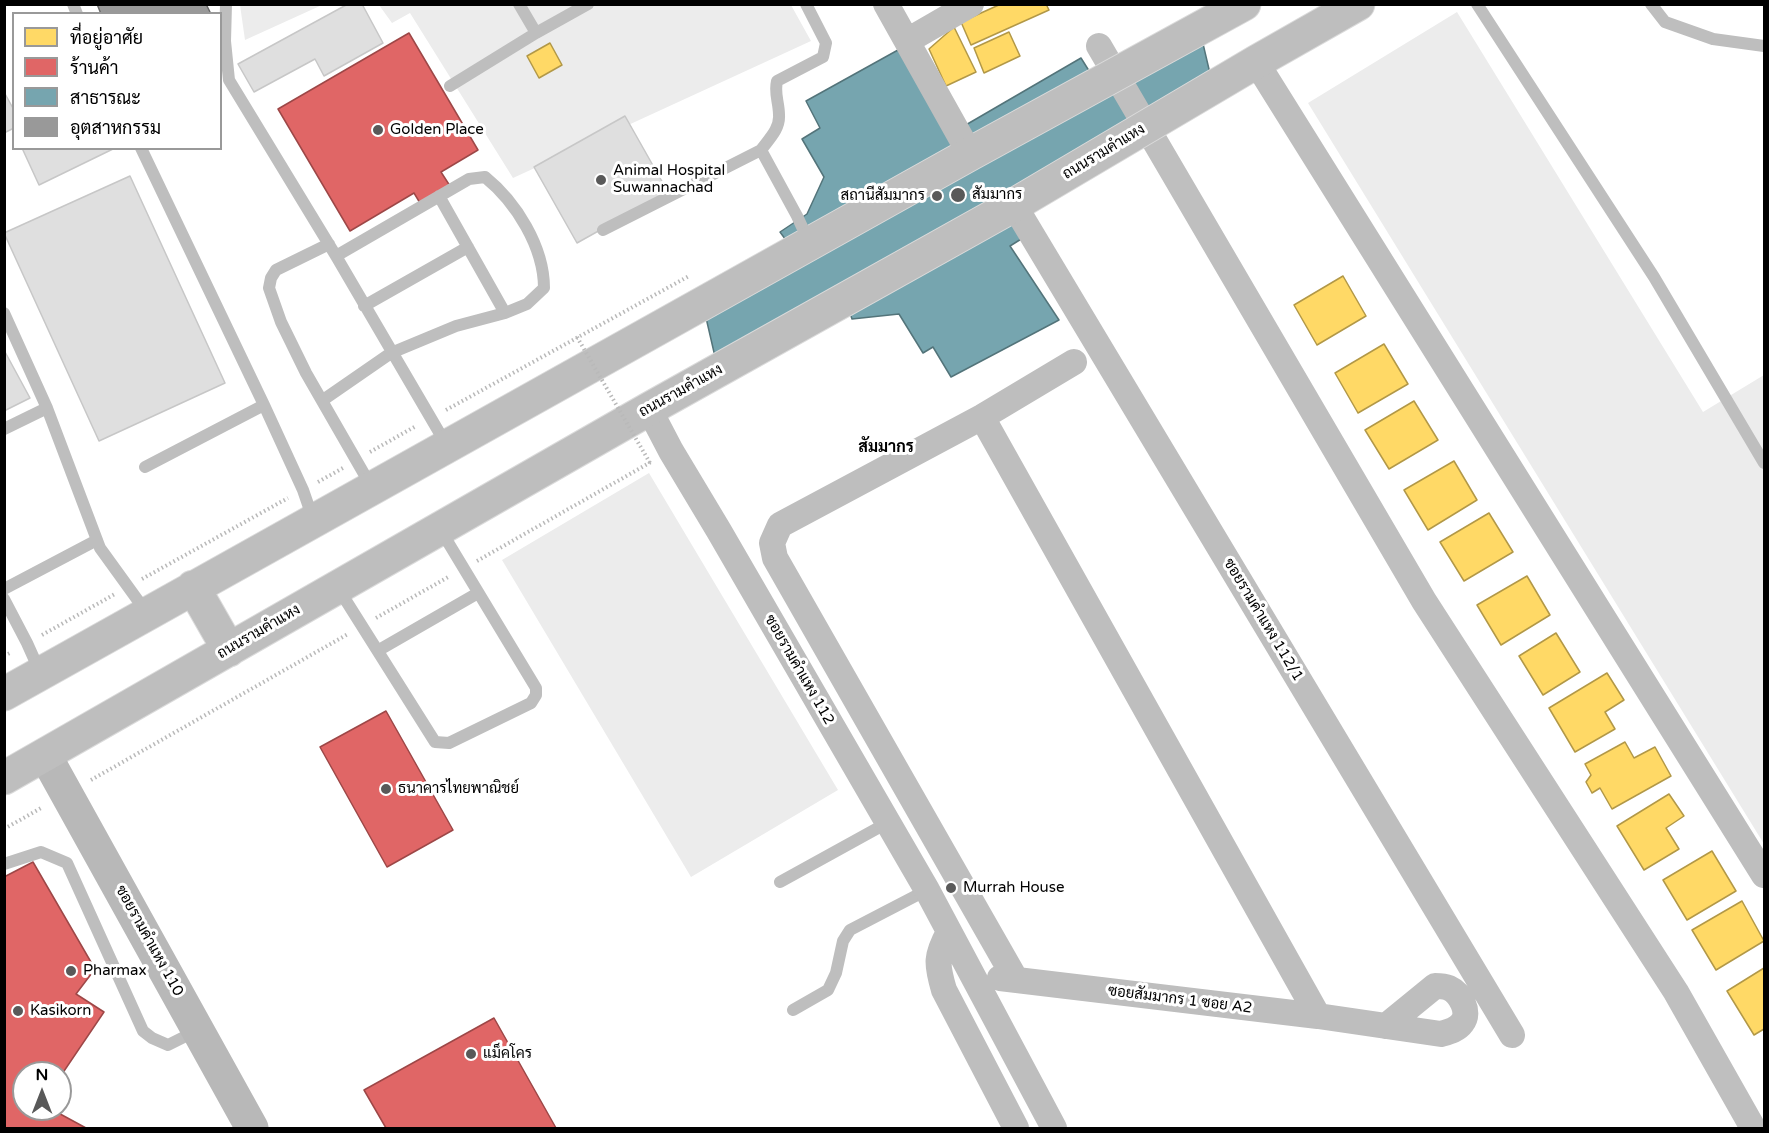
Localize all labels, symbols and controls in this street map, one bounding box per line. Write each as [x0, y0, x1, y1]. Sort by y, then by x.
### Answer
legend [12, 12, 222, 150]
text: ที่อยู่อาศัย [70, 27, 143, 49]
text: ร้านค้า [70, 57, 119, 79]
text: สาธารณะ [70, 87, 141, 109]
text: อุตสาหกรรม [70, 117, 161, 139]
street label: ถนนรามคำแหง [1060, 120, 1148, 184]
place label: Golden Place [390, 121, 484, 139]
marker: Golden Place [371, 123, 385, 137]
place label: Animal Hospital Suwannachad [613, 162, 725, 197]
marker: Animal Hospital Suwannachad [594, 173, 608, 187]
marker: สัมมากร [949, 186, 967, 204]
place label: สัมมากร [972, 186, 1022, 204]
place label: สถานีสัมมากร [840, 187, 925, 205]
marker: สถานีสัมมากร [930, 189, 944, 203]
street label: ถนนรามคำแหง [636, 361, 726, 421]
district label: สัมมากร [858, 438, 914, 458]
street label: ซอยรามคำแหง 112/1 [1219, 555, 1307, 685]
street label: ถนนรามคำแหง [214, 601, 304, 663]
street label: ซอยรามคำแหง 112 [760, 612, 838, 728]
place label: ธนาคารไทยพาณิชย์ [398, 780, 519, 798]
marker: ธนาคารไทยพาณิชย์ [379, 782, 393, 796]
place label: Murrah House [963, 879, 1064, 897]
marker: Murrah House [944, 881, 958, 895]
street label: ซอยรามคำแหง 110 [111, 882, 187, 1000]
place label: Pharmax [83, 962, 147, 980]
marker: Pharmax [64, 964, 78, 978]
street label: ซอยสัมมากร 1 ซอย A2 [1107, 982, 1253, 1018]
place label: Kasikorn [30, 1002, 91, 1020]
marker: Kasikorn [11, 1004, 25, 1018]
place label: แม็คโคร [483, 1045, 532, 1063]
marker: แม็คโคร [464, 1047, 478, 1061]
north arrow [12, 1061, 72, 1121]
text: N [36, 1065, 48, 1085]

